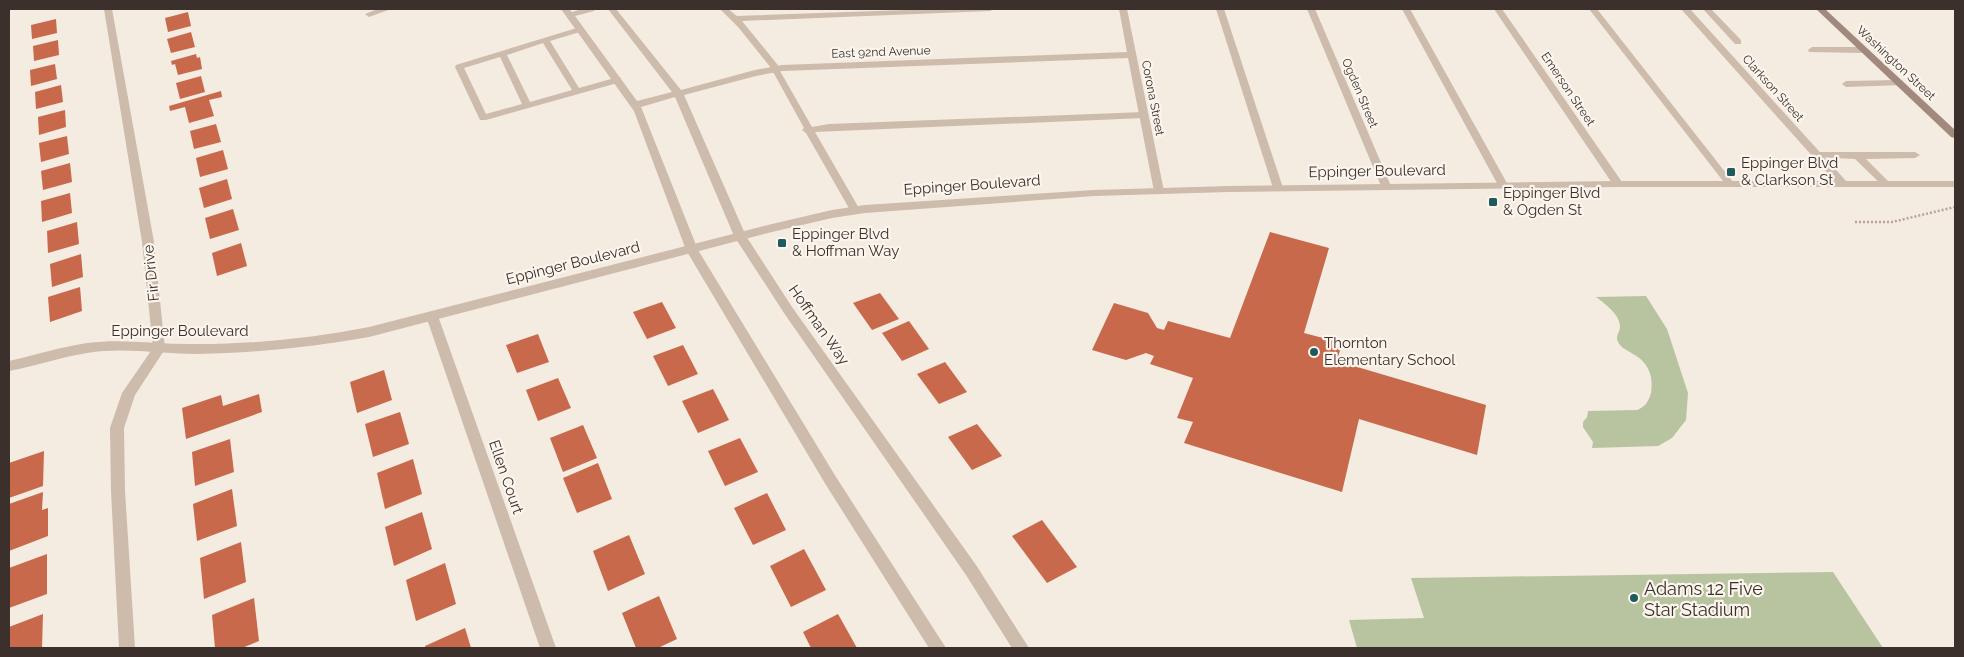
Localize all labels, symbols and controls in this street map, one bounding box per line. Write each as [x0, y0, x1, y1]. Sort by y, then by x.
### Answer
street label: Washington Street [1854, 23, 1938, 103]
street label: East 92nd Avenue [831, 43, 931, 61]
street label: Emerson Street [1538, 50, 1598, 128]
street label: Clarkson Street [1739, 52, 1807, 124]
street label: Ogden Street [1339, 56, 1381, 130]
street label: Corona Street [1139, 59, 1167, 137]
place label: Eppinger Blvd & Clarkson St [1741, 154, 1838, 189]
street label: Eppinger Boulevard [1308, 161, 1446, 181]
marker: Eppinger Blvd & Clarkson St [1725, 166, 1737, 178]
street label: Eppinger Boulevard [903, 171, 1041, 199]
place label: Eppinger Blvd & Ogden St [1503, 184, 1600, 219]
marker: Eppinger Blvd & Ogden St [1487, 196, 1499, 208]
place label: Eppinger Blvd & Hoffman Way [792, 225, 899, 260]
marker: Eppinger Blvd & Hoffman Way [776, 237, 788, 249]
street label: Eppinger Boulevard [504, 238, 642, 288]
street label: Fir Drive [139, 244, 163, 302]
street label: Hoffman Way [785, 282, 853, 368]
street label: Eppinger Boulevard [111, 322, 249, 340]
place label: Thornton Elementary School [1324, 334, 1456, 369]
marker: Thornton Elementary School [1308, 346, 1320, 358]
street label: Ellen Court [485, 438, 527, 516]
place label: Adams 12 Five Star Stadium [1644, 578, 1763, 620]
marker: Adams 12 Five Star Stadium [1628, 592, 1640, 604]

